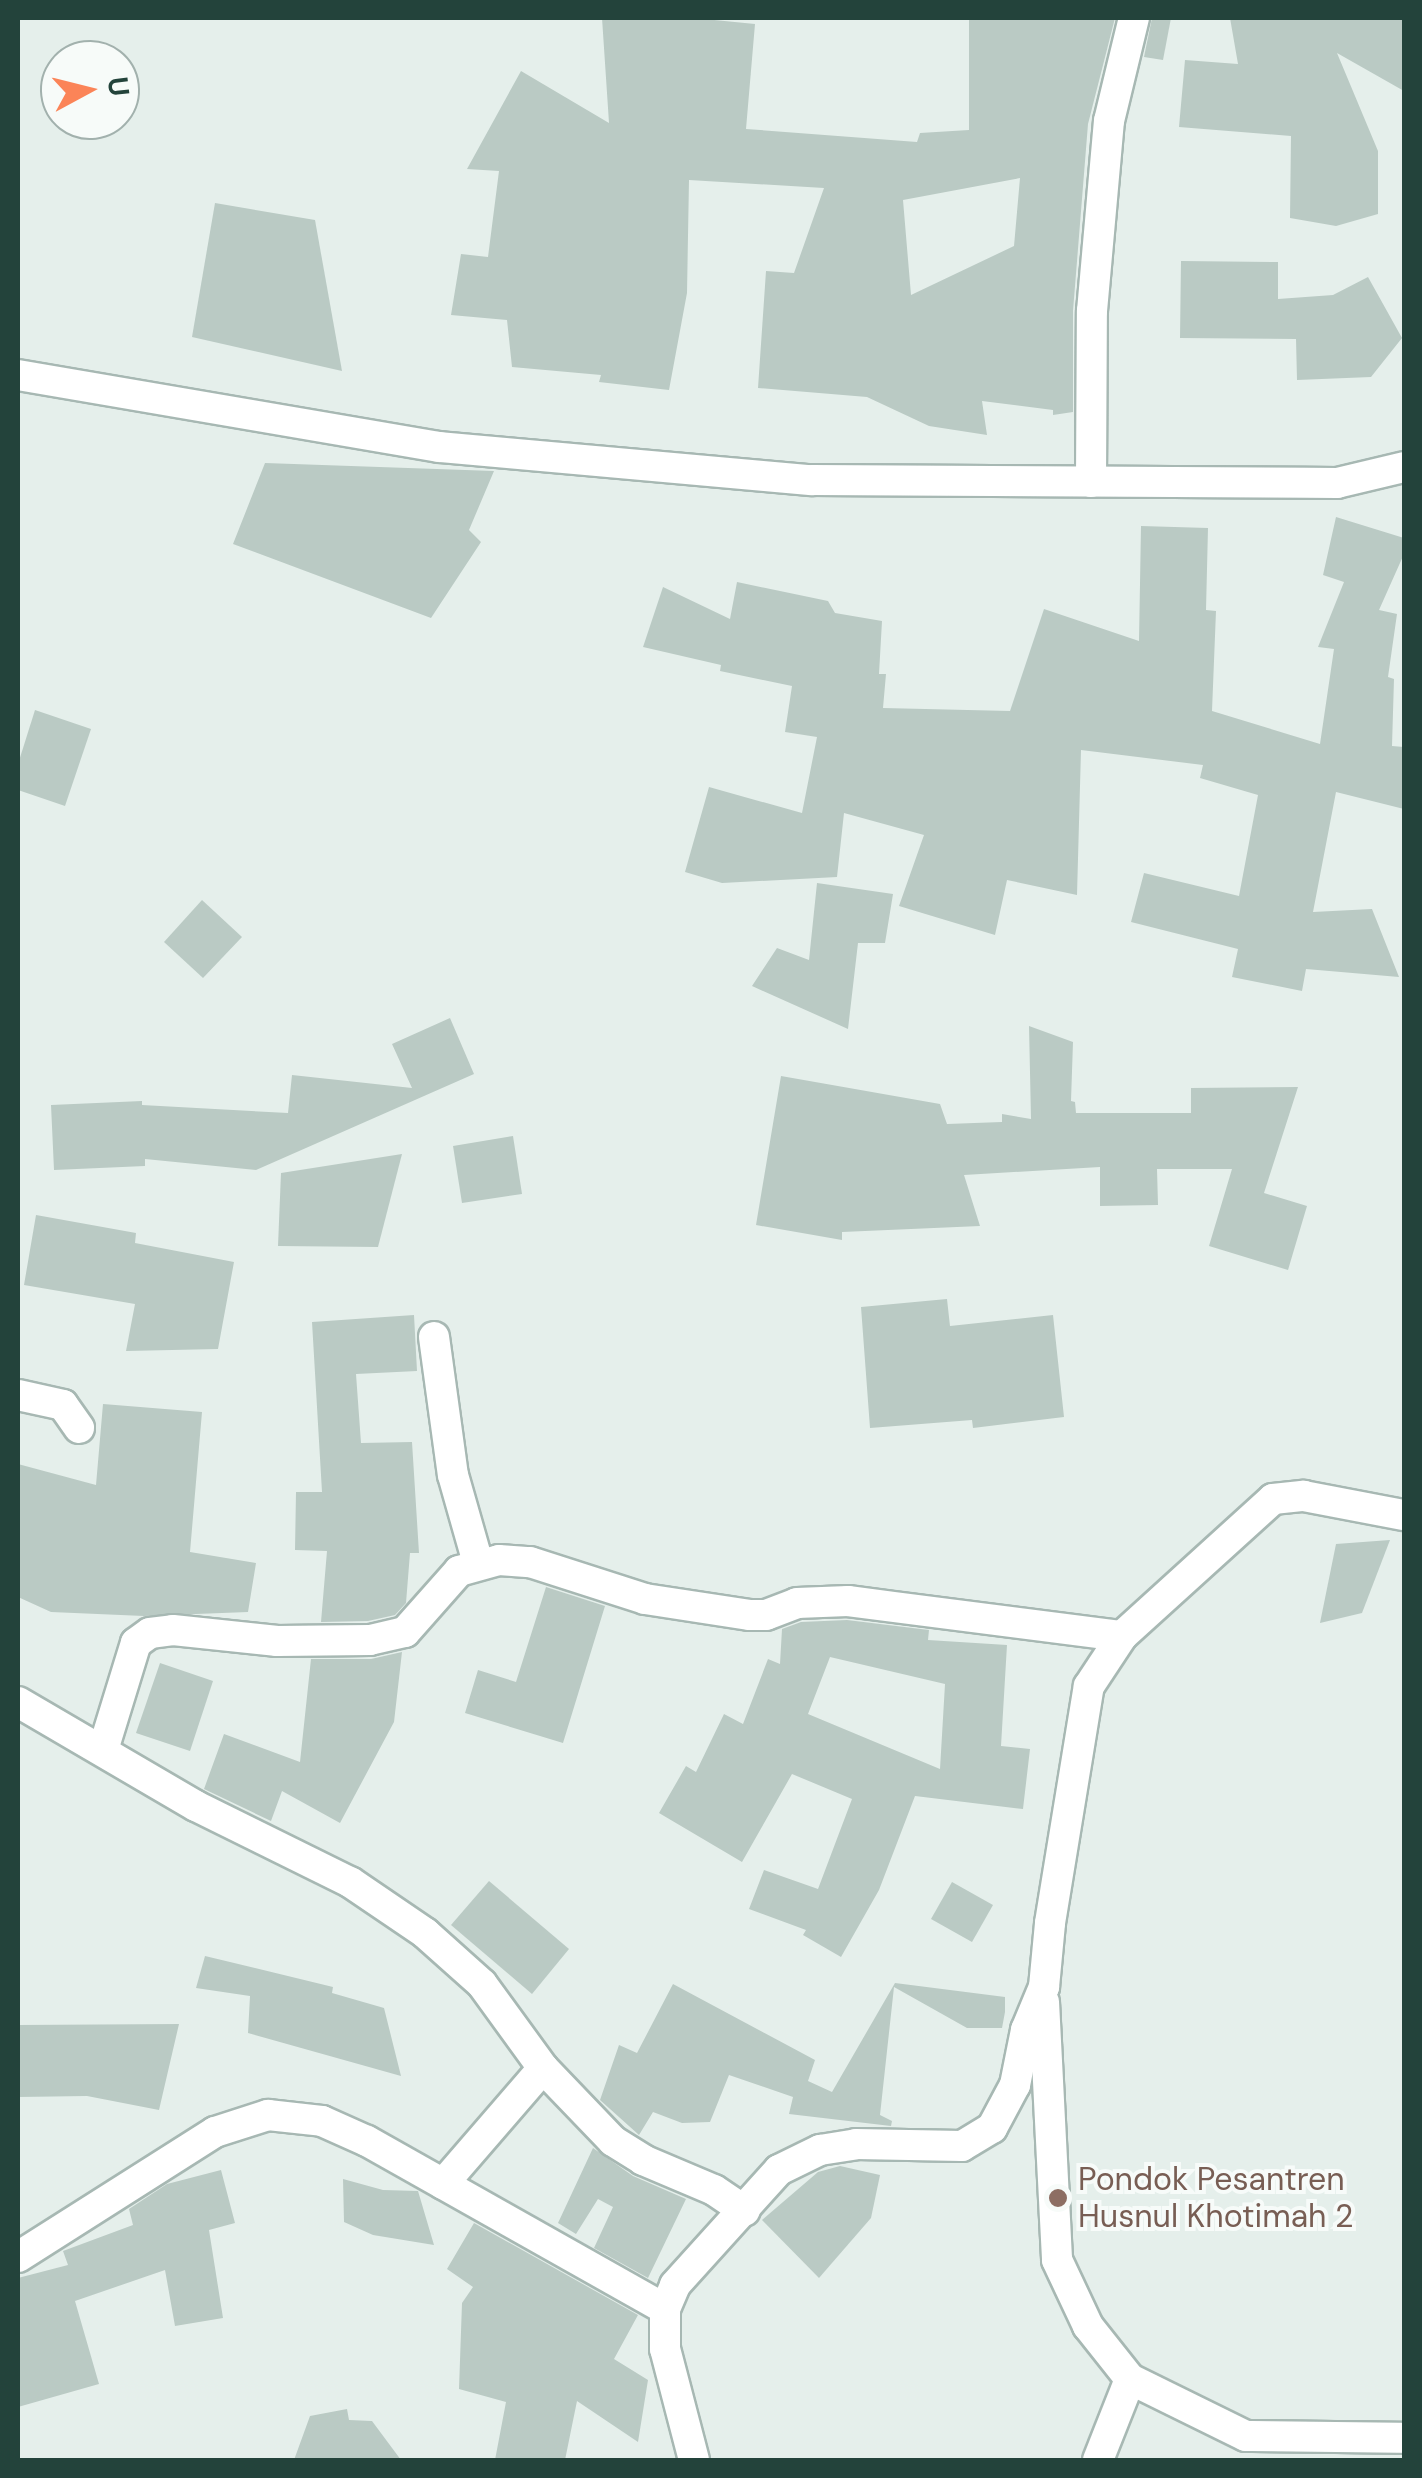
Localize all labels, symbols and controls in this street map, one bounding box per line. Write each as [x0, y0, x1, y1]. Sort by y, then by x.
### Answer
north arrow [40, 40, 140, 140]
text: U [99, 75, 138, 98]
place label: Pondok Pesantren Husnul Khotimah 2 [1078, 2161, 1353, 2236]
marker: Pondok Pesantren Husnul Khotimah 2 [1047, 2187, 1069, 2209]

